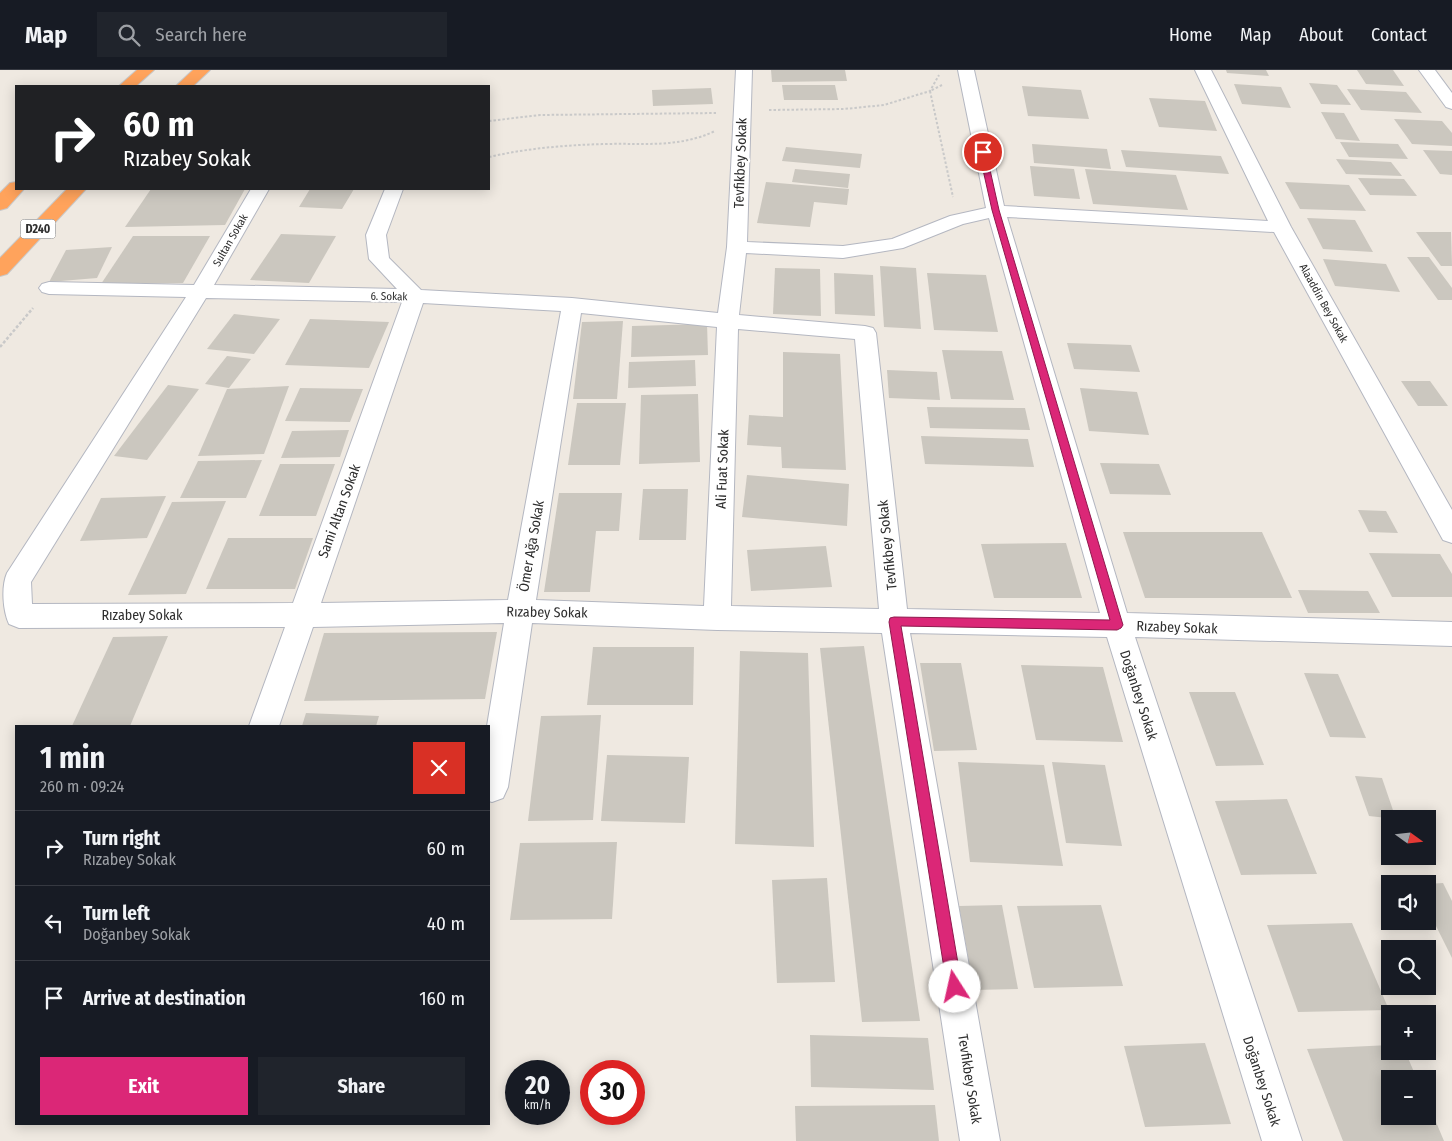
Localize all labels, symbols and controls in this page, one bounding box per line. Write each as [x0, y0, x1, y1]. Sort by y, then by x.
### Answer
search box [97, 12, 447, 57]
text: Map [25, 21, 67, 49]
icon: search [115, 21, 143, 49]
text: Search here [155, 23, 247, 46]
text: Home [1169, 24, 1212, 46]
text: Map [1240, 24, 1271, 46]
text: About [1299, 24, 1343, 46]
text: Contact [1371, 24, 1427, 46]
text: 60 m [123, 103, 194, 145]
icon: right [40, 105, 105, 170]
street label: Tevfikbey Sokak [730, 117, 751, 209]
pin [962, 131, 1004, 173]
icon: arrive [969, 138, 997, 166]
text: Rızabey Sokak [123, 145, 251, 172]
street label: Sultan Sokak [210, 211, 251, 269]
road number: D240 [20, 220, 56, 238]
street label: Alaaddin Bey Sokak [1297, 262, 1351, 346]
street label: 6. Sokak [370, 290, 409, 303]
street label: Ali Fuat Sokak [713, 429, 732, 509]
street label: Sami Altan Sokak [315, 462, 364, 560]
street label: Ömer Ağa Sokak [514, 498, 548, 593]
street label: Tevfikbey Sokak [874, 499, 901, 591]
street label: Rızabey Sokak [506, 603, 588, 622]
street label: Rızabey Sokak [101, 607, 183, 624]
street label: Rızabey Sokak [1136, 618, 1218, 637]
street label: Doğanbey Sokak [1116, 648, 1161, 743]
text: 1 min [40, 740, 105, 776]
button: close [413, 742, 465, 794]
text: 260 m · 09:24 [40, 777, 124, 796]
north arrow [1381, 810, 1436, 865]
map controls [1381, 810, 1436, 1125]
text: Turn right [83, 827, 160, 850]
icon: right [40, 834, 68, 862]
text: 60 m [427, 837, 465, 860]
text: Rızabey Sokak [83, 850, 176, 869]
button: sound [1381, 875, 1436, 930]
text: Turn left [83, 902, 150, 925]
icon: left [40, 909, 68, 937]
text: 40 m [427, 912, 465, 935]
text: Doğanbey Sokak [83, 925, 190, 944]
button: search [1381, 940, 1436, 995]
position arrow [928, 960, 980, 1012]
icon: arrive [40, 984, 68, 1012]
text: Arrive at destination [83, 987, 246, 1010]
text: 160 m [419, 987, 465, 1010]
button: + [1381, 1005, 1436, 1060]
street label: Tevfikbey Sokak [954, 1033, 985, 1126]
street label: Doğanbey Sokak [1239, 1034, 1284, 1129]
button: Exit [40, 1057, 248, 1115]
button: Share [258, 1057, 465, 1115]
speed limit sign: 30 [580, 1060, 645, 1125]
button: − [1381, 1070, 1436, 1125]
text: 20 [525, 1071, 550, 1101]
text: km/h [524, 1098, 551, 1112]

